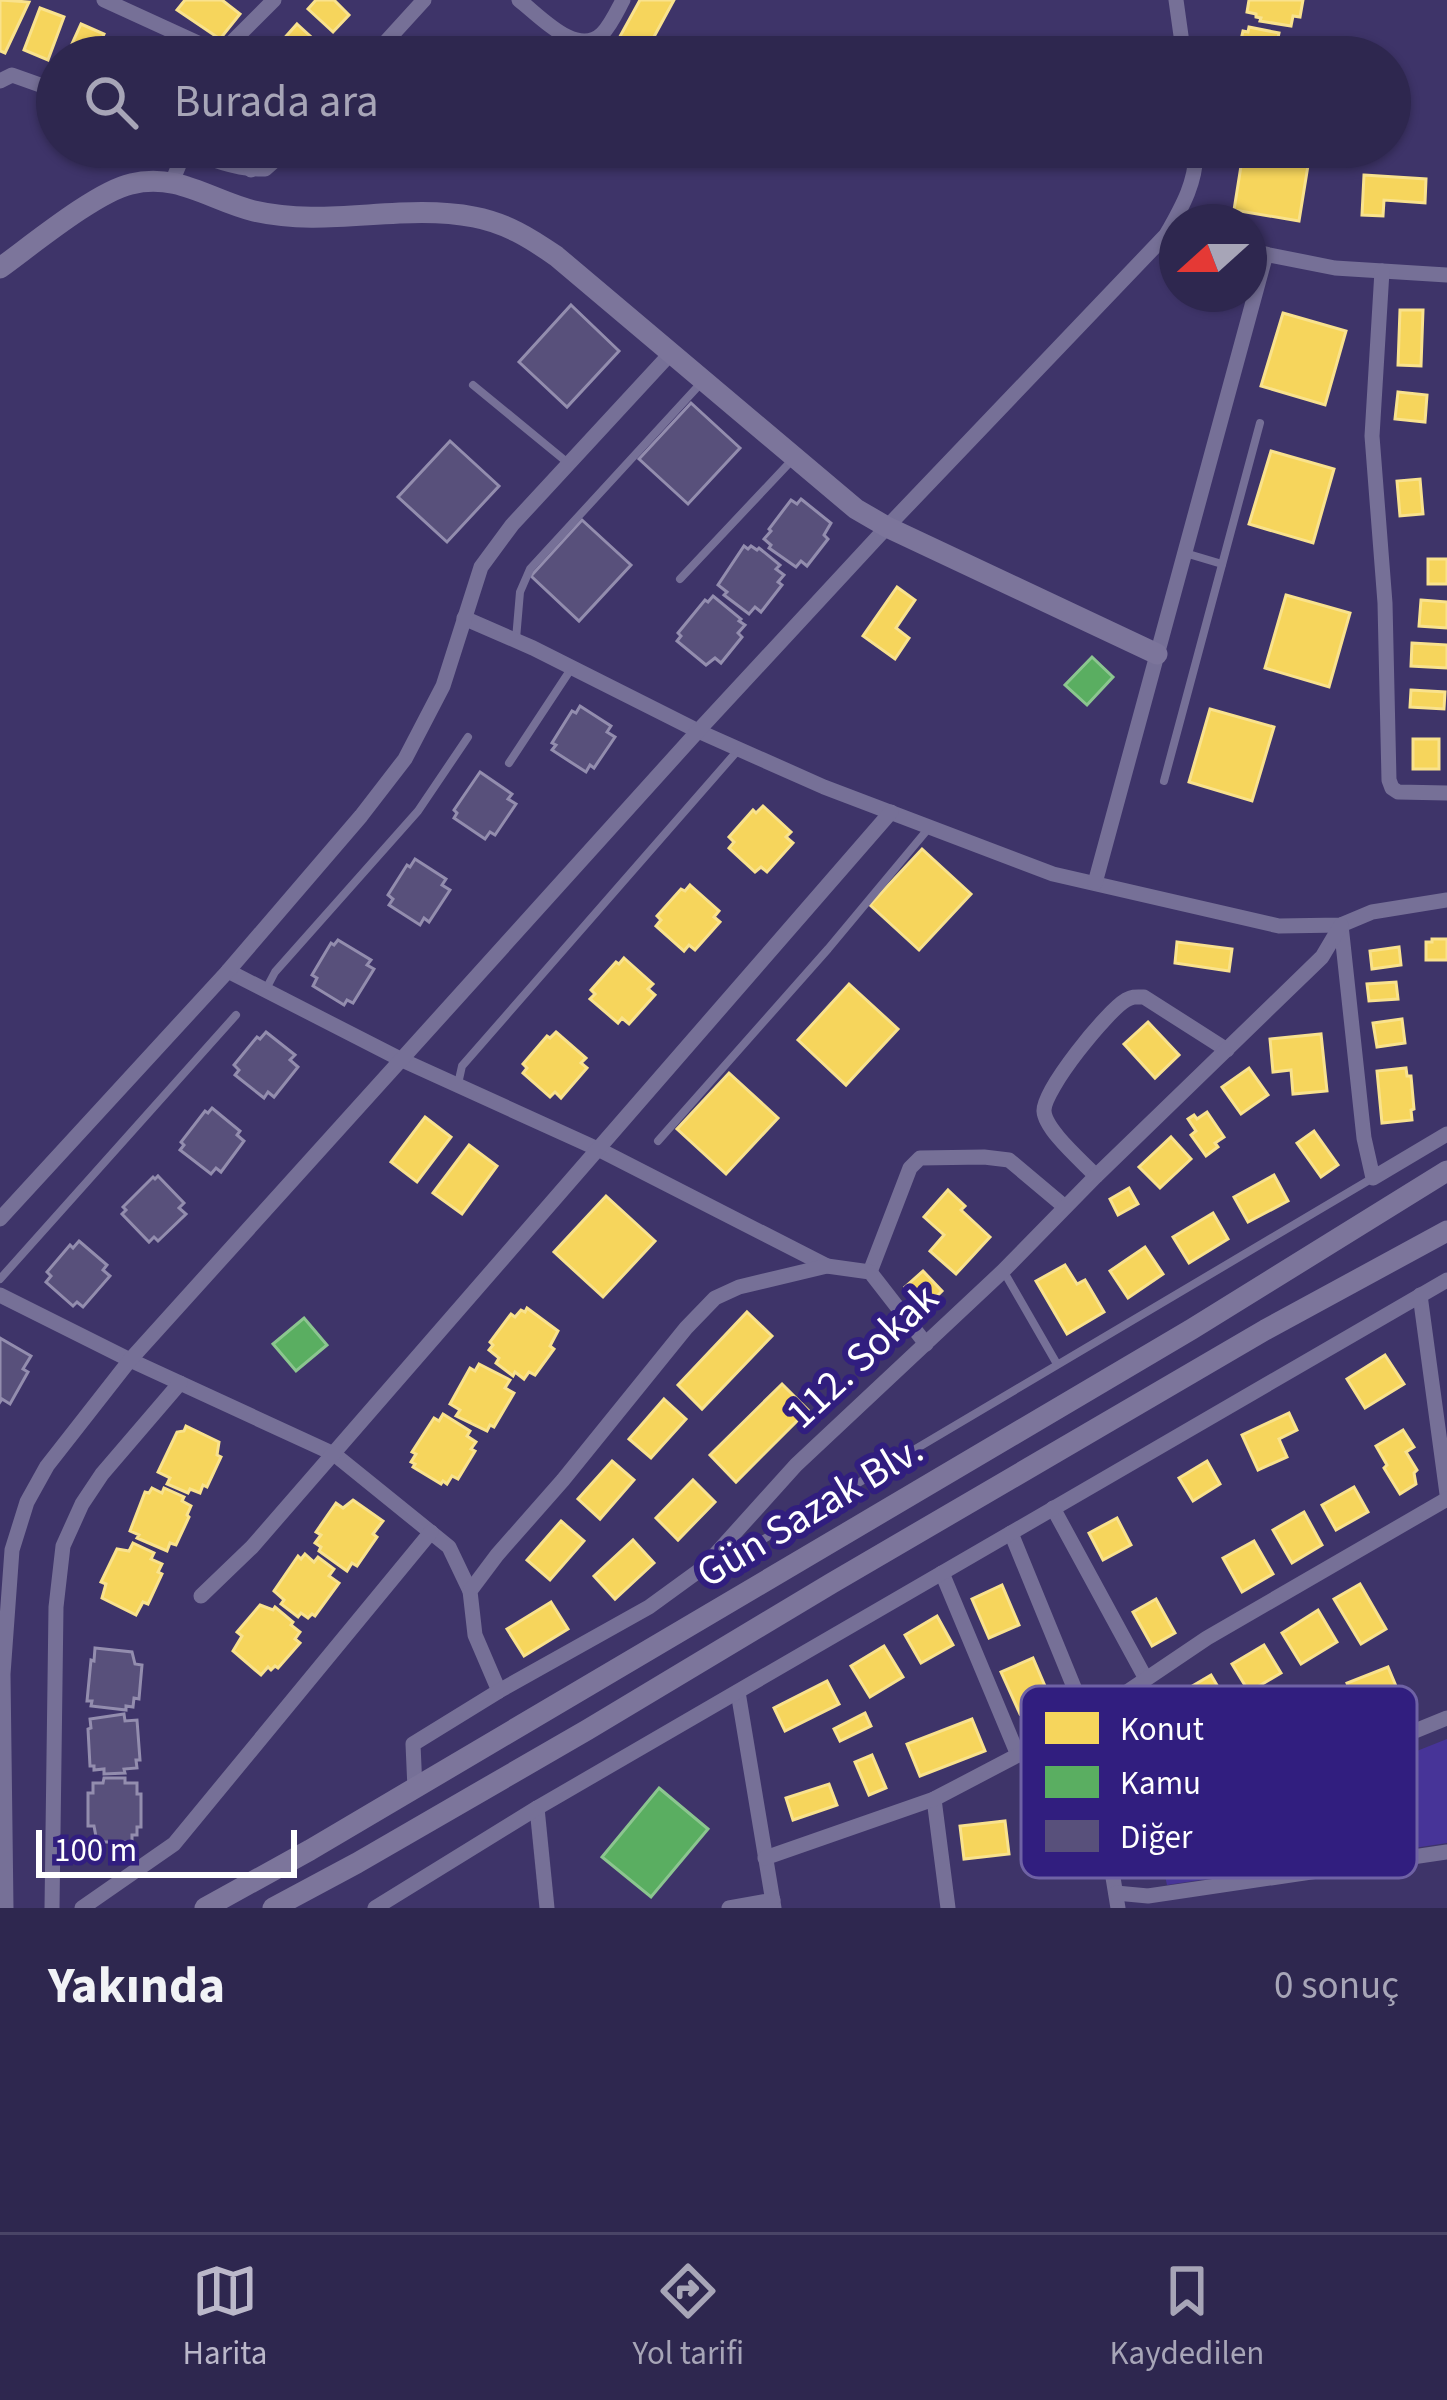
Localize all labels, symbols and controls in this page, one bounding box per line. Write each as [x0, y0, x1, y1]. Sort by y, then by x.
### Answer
search box [36, 36, 1411, 168]
icon: search [78, 69, 144, 135]
text: Burada ara [174, 70, 379, 134]
north arrow [1159, 204, 1267, 312]
street label: 112. Sokak [773, 1270, 952, 1443]
street label: Gün Sazak Blv. [685, 1420, 935, 1603]
legend [1021, 1686, 1417, 1878]
text: Konut [1120, 1706, 1204, 1753]
text: Kamu [1120, 1760, 1201, 1807]
text: Diğer [1120, 1814, 1193, 1861]
scale bar [36, 1824, 297, 1877]
text: 100 m [54, 1827, 137, 1874]
text: Yakında [48, 1950, 225, 2022]
text: 0 sonuç [1274, 1958, 1399, 2014]
tab: Harita [183, 2258, 267, 2377]
tab: Yol tarifi [633, 2258, 744, 2377]
tab: Kaydedilen [1109, 2258, 1264, 2377]

